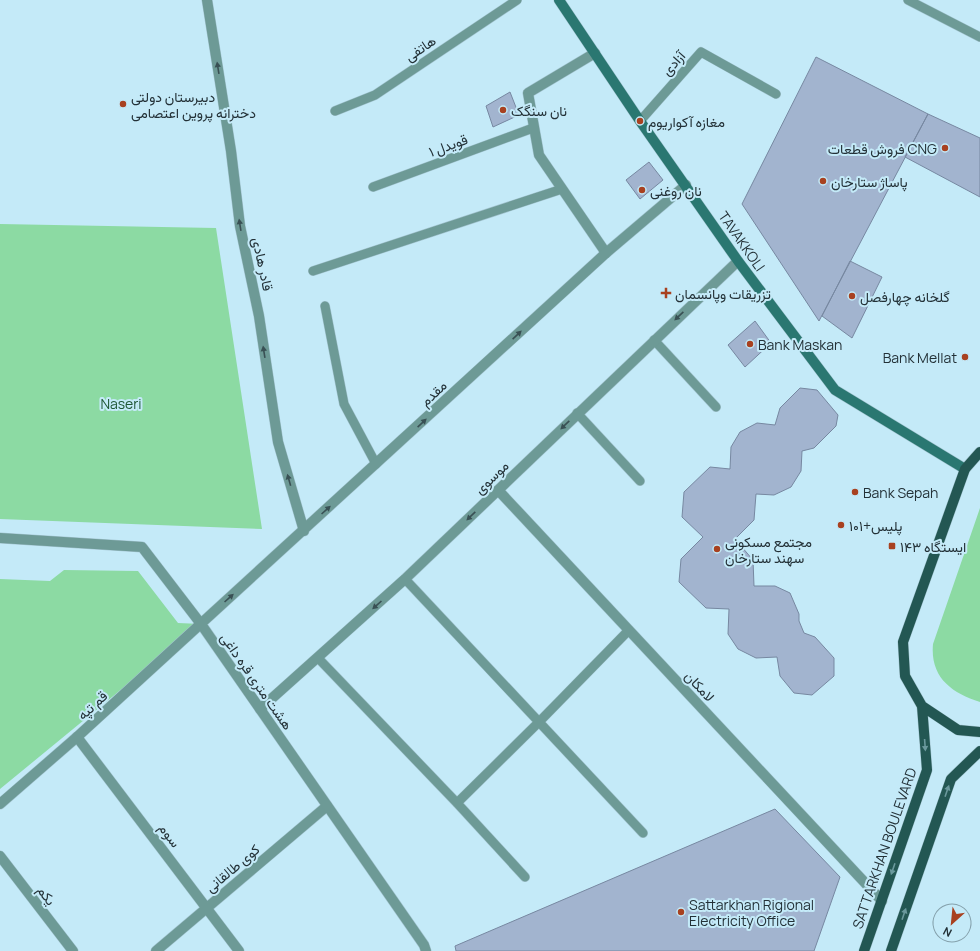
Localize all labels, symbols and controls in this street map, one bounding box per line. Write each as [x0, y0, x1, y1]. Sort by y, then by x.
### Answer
street label: هاتفی [401, 31, 440, 65]
street label: آزادی [657, 45, 690, 79]
one-way arrow [215, 62, 221, 74]
place label: دبیرستان دولتی دخترانه پروین اعتصامی [131, 87, 256, 123]
marker: دبیرستان دولتی دخترانه پروین اعتصامی [118, 99, 128, 109]
place label: نان سنگک [511, 101, 567, 120]
marker: نان سنگک [498, 105, 508, 115]
place label: مغازه آکواریوم [648, 112, 725, 131]
marker: مغازه آکواریوم [635, 116, 645, 126]
street label: قویدل ۱ [426, 129, 470, 162]
place label: فروش قطعات CNG [828, 139, 937, 158]
marker: فروش قطعات CNG [940, 143, 950, 153]
place label: پاساژ ستارخان [831, 172, 908, 192]
marker: پاساژ ستارخان [818, 176, 828, 186]
place label: نان روغنی [650, 181, 702, 200]
marker: نان روغنی [637, 185, 647, 195]
street label: TAVAKKOLI [714, 207, 770, 275]
one-way arrow [237, 219, 243, 231]
street label: قادر هادی [248, 235, 278, 293]
place label: تزریقات وپانسمان [675, 284, 771, 304]
marker: تزریقات وپانسمان [660, 287, 672, 299]
place label: گلخانه چهارفصل [860, 287, 950, 307]
marker: گلخانه چهارفصل [847, 291, 857, 301]
one-way arrow [674, 311, 684, 321]
one-way arrow [512, 330, 523, 339]
place label: Bank Maskan [758, 335, 842, 354]
marker: Bank Maskan [745, 339, 755, 349]
one-way arrow [261, 346, 267, 358]
place label: Bank Mellat [883, 348, 957, 367]
marker: Bank Mellat [960, 352, 970, 362]
street label: مقدم [415, 376, 451, 410]
park label: Naseri [100, 394, 142, 413]
one-way arrow [416, 418, 427, 427]
one-way arrow [560, 421, 570, 430]
street label: موسوی [470, 456, 512, 498]
one-way arrow [286, 473, 292, 485]
place label: Bank Sepah [863, 483, 938, 502]
marker: Bank Sepah [850, 487, 860, 497]
one-way arrow [321, 506, 331, 515]
one-way arrow [466, 511, 476, 520]
place label: پلیس+۱۰۱ [849, 516, 902, 536]
marker: پلیس+۱۰۱ [836, 520, 846, 530]
place label: مجتمع مسکونی سهند ستارخان [725, 532, 812, 567]
place label: ایستگاه ۱۴۳ [900, 537, 966, 556]
marker: ایستگاه ۱۴۳ [887, 541, 897, 551]
marker: مجتمع مسکونی سهند ستارخان [712, 544, 722, 554]
one-way arrow [224, 593, 235, 602]
one-way arrow [372, 600, 382, 610]
street label: هشت متری قره داغی [216, 629, 298, 733]
street label: لامکان [681, 666, 719, 706]
street label: قم تپه [73, 686, 112, 725]
one-way arrow [921, 739, 928, 751]
street label: SATTARKHAN BOULEVARD [848, 765, 920, 931]
one-way arrow [944, 785, 950, 797]
street label: سوم [155, 819, 185, 851]
street label: کوی طالقانی [201, 840, 263, 896]
one-way arrow [890, 863, 896, 875]
street label: یکم [33, 881, 61, 909]
place label: Sattarkhan Rigional Electricity Office [689, 895, 814, 930]
north arrow [932, 903, 972, 943]
marker: Sattarkhan Rigional Electricity Office [676, 907, 686, 917]
one-way arrow [901, 908, 907, 920]
text: N [940, 924, 954, 941]

